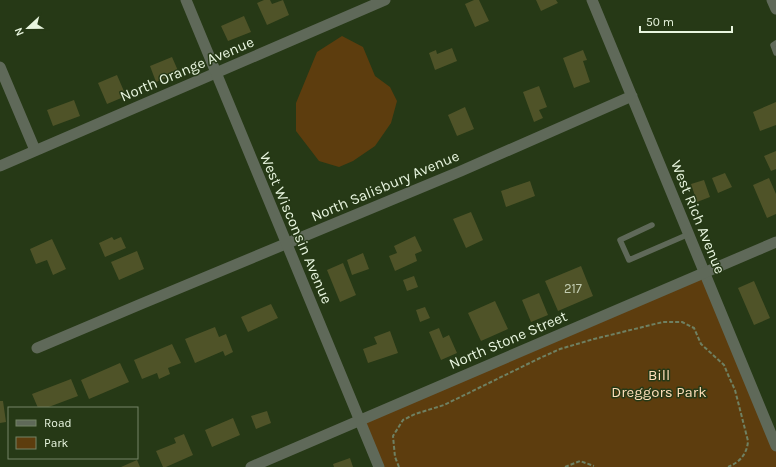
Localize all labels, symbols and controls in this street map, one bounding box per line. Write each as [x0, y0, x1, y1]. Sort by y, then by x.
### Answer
north arrow [8, 8, 48, 48]
scale bar [640, 8, 732, 34]
text: 50 m [646, 15, 674, 29]
text: N [12, 25, 27, 38]
street label: North Orange Avenue [117, 33, 257, 105]
street label: North Salisbury Avenue [308, 147, 462, 225]
street label: West Wisconsin Avenue [256, 150, 336, 306]
street label: West Rich Avenue [667, 157, 729, 277]
house number: 217 [564, 281, 582, 296]
street label: North Stone Street [446, 307, 570, 373]
park label: Bill Dreggors Park [611, 366, 707, 401]
legend [8, 407, 138, 459]
text: Road [44, 416, 72, 430]
text: Park [44, 436, 69, 450]

